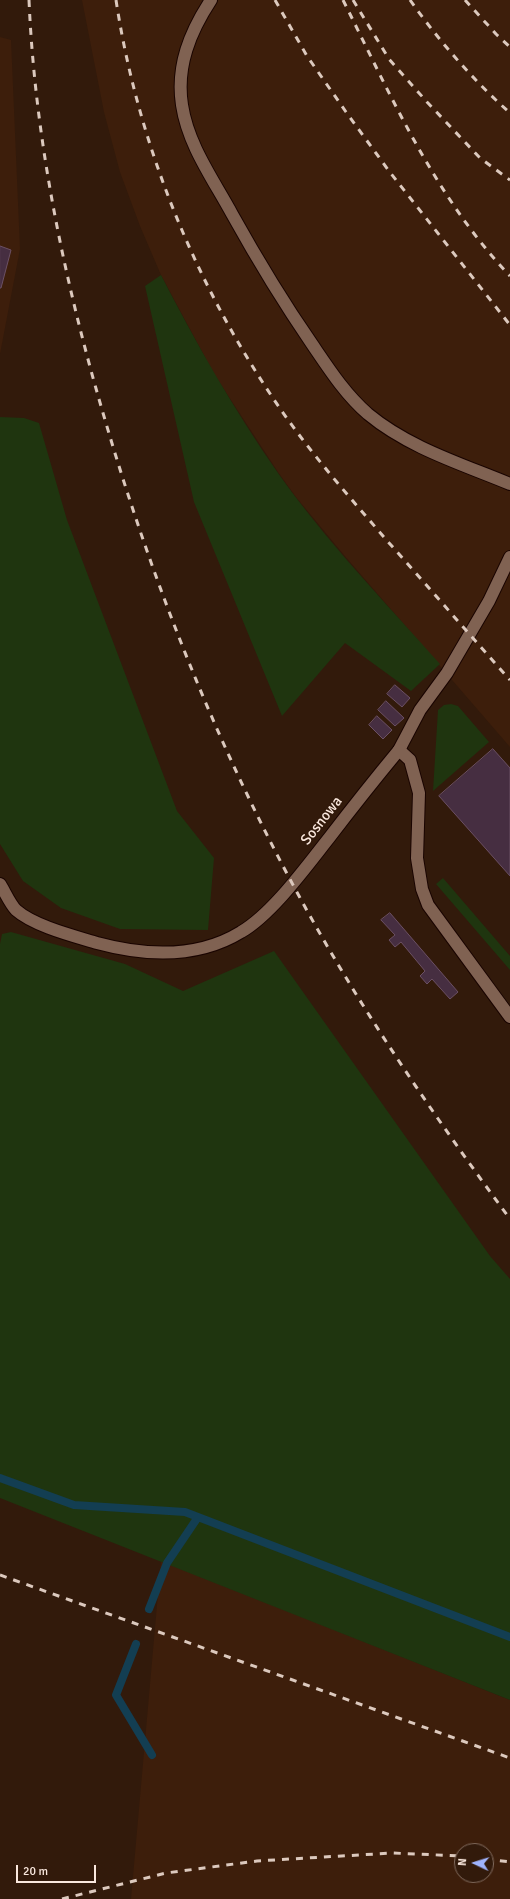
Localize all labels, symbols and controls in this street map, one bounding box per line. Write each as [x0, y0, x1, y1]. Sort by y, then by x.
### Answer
street label: Sosnowa [297, 793, 347, 849]
north arrow [454, 1843, 494, 1883]
scale bar [18, 1857, 98, 1883]
text: N [456, 1858, 469, 1866]
text: 20 m [23, 1864, 48, 1879]

